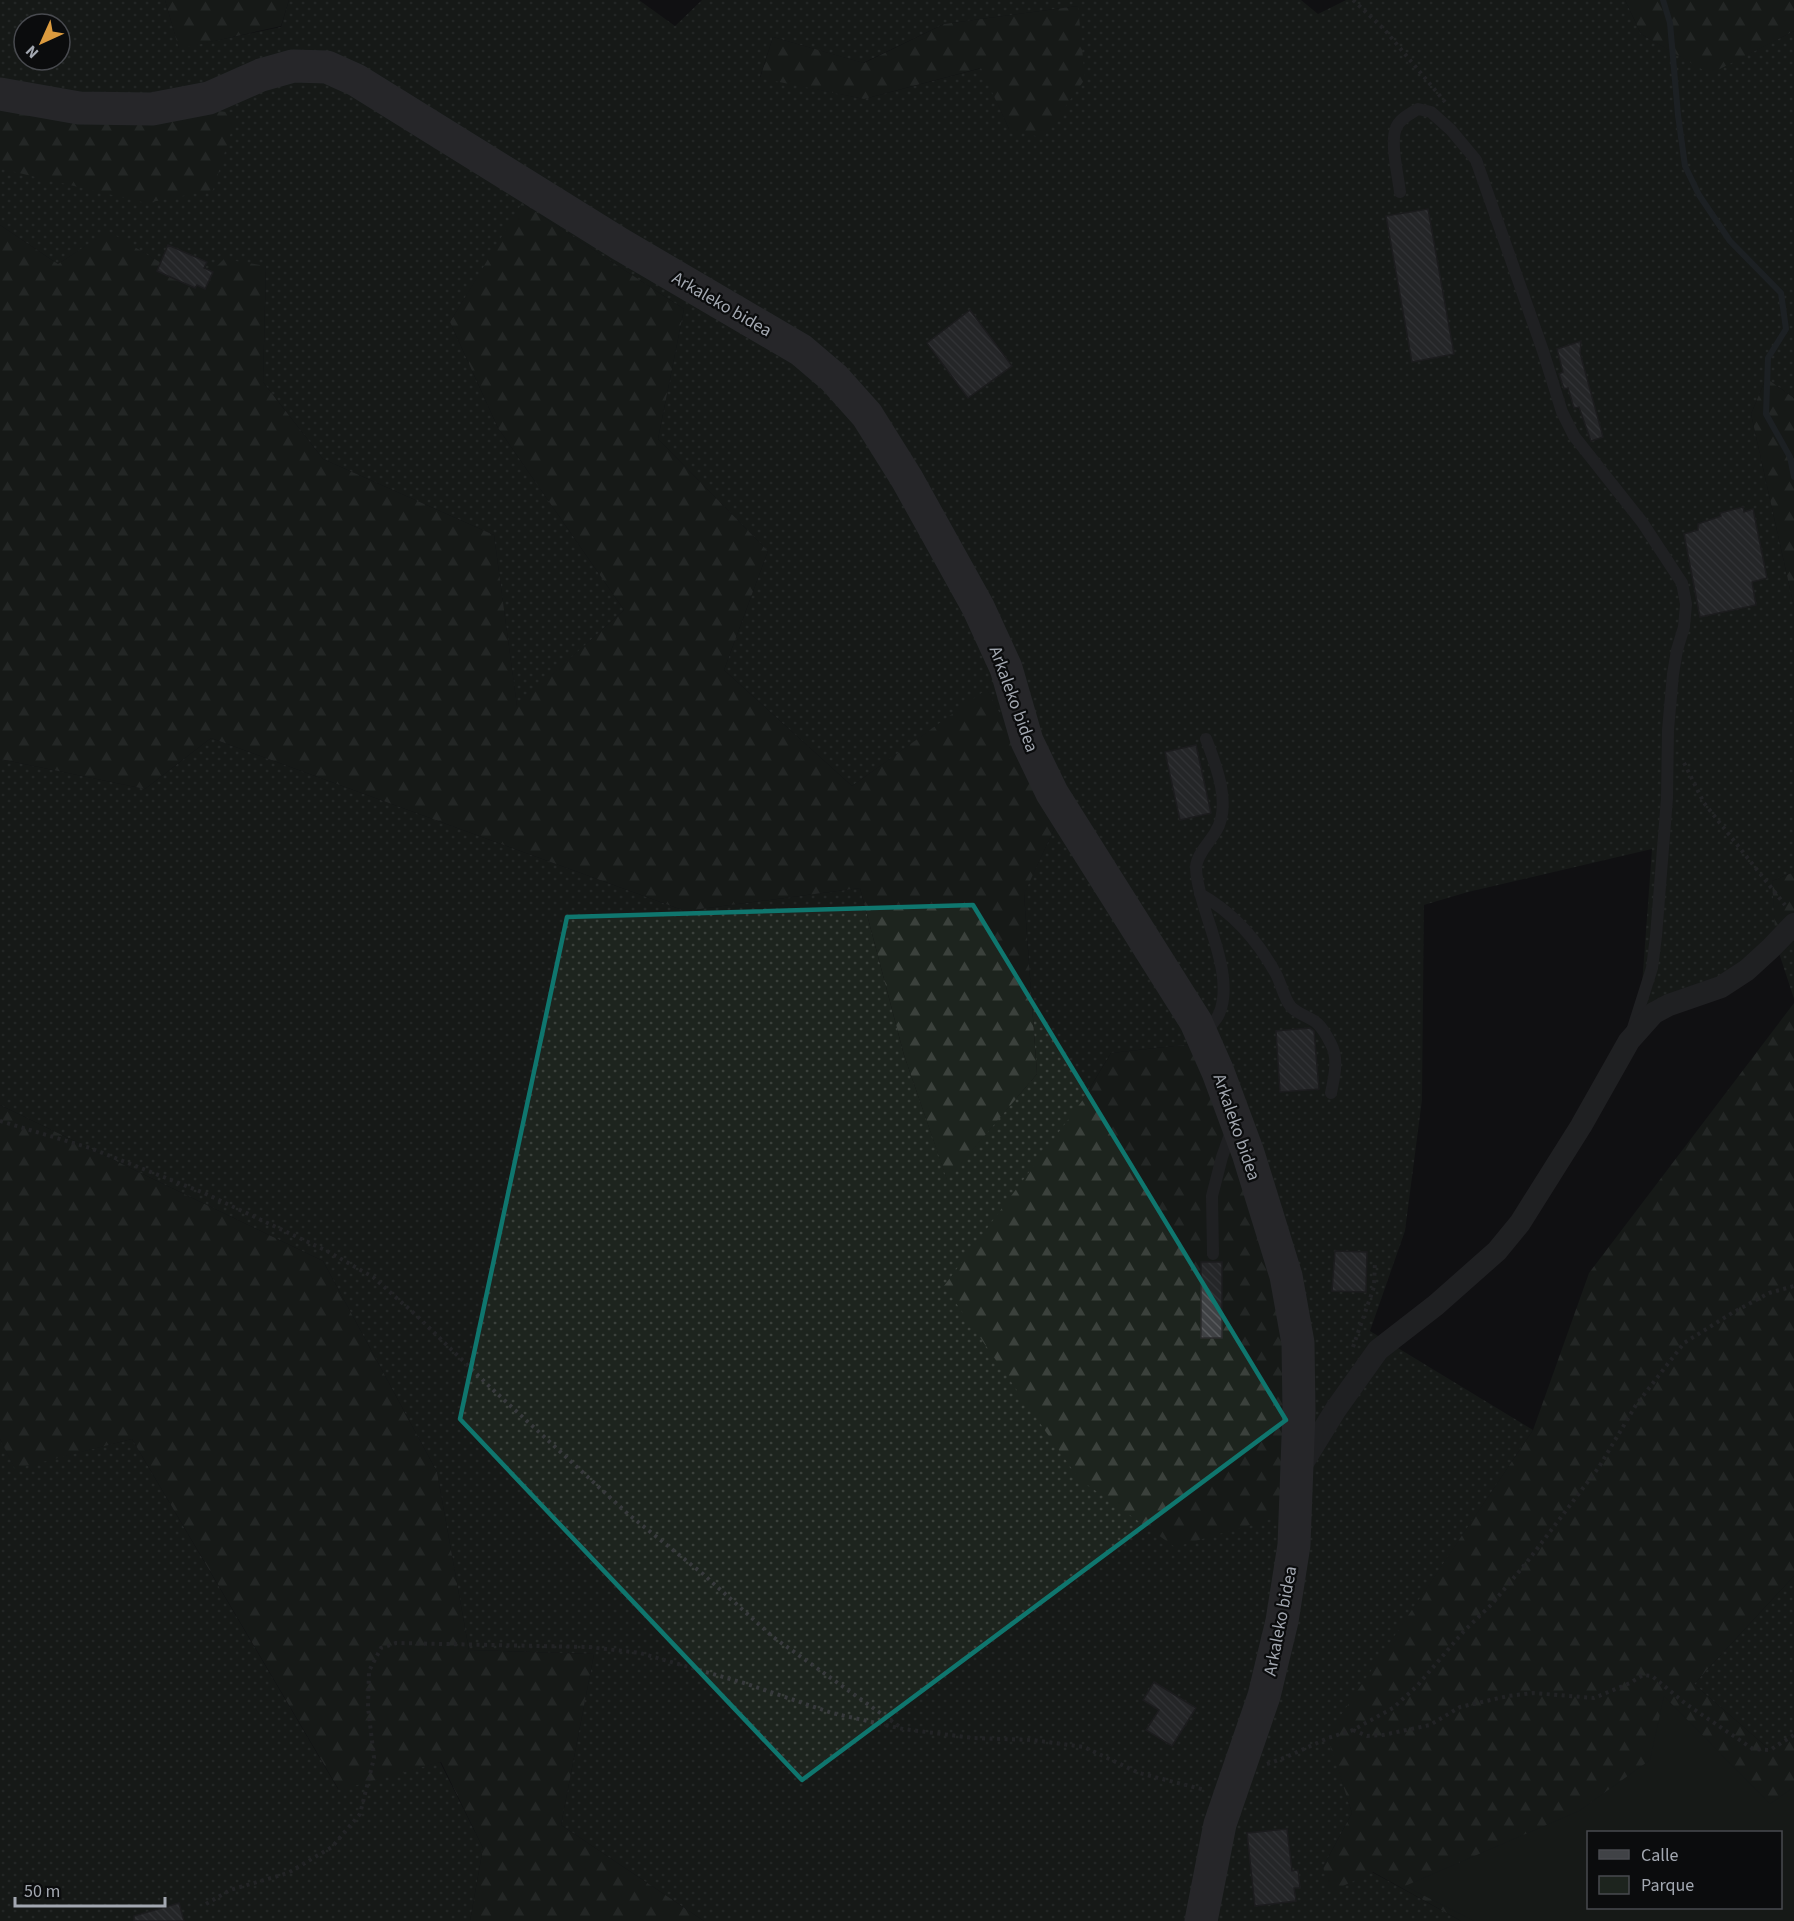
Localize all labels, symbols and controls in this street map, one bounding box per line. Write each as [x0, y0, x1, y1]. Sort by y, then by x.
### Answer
north arrow [12, 12, 72, 72]
text: N [21, 40, 44, 63]
street label: Arkaleko bidea [667, 266, 776, 343]
street label: Arkaleko bidea [983, 643, 1044, 756]
street label: Arkaleko bidea [1207, 1070, 1266, 1184]
street label: Arkaleko bidea [1258, 1564, 1303, 1678]
legend [1587, 1831, 1782, 1909]
text: Calle [1641, 1843, 1679, 1868]
scale bar [15, 1870, 165, 1908]
text: Parque [1641, 1873, 1694, 1898]
text: 50 m [24, 1879, 60, 1904]

